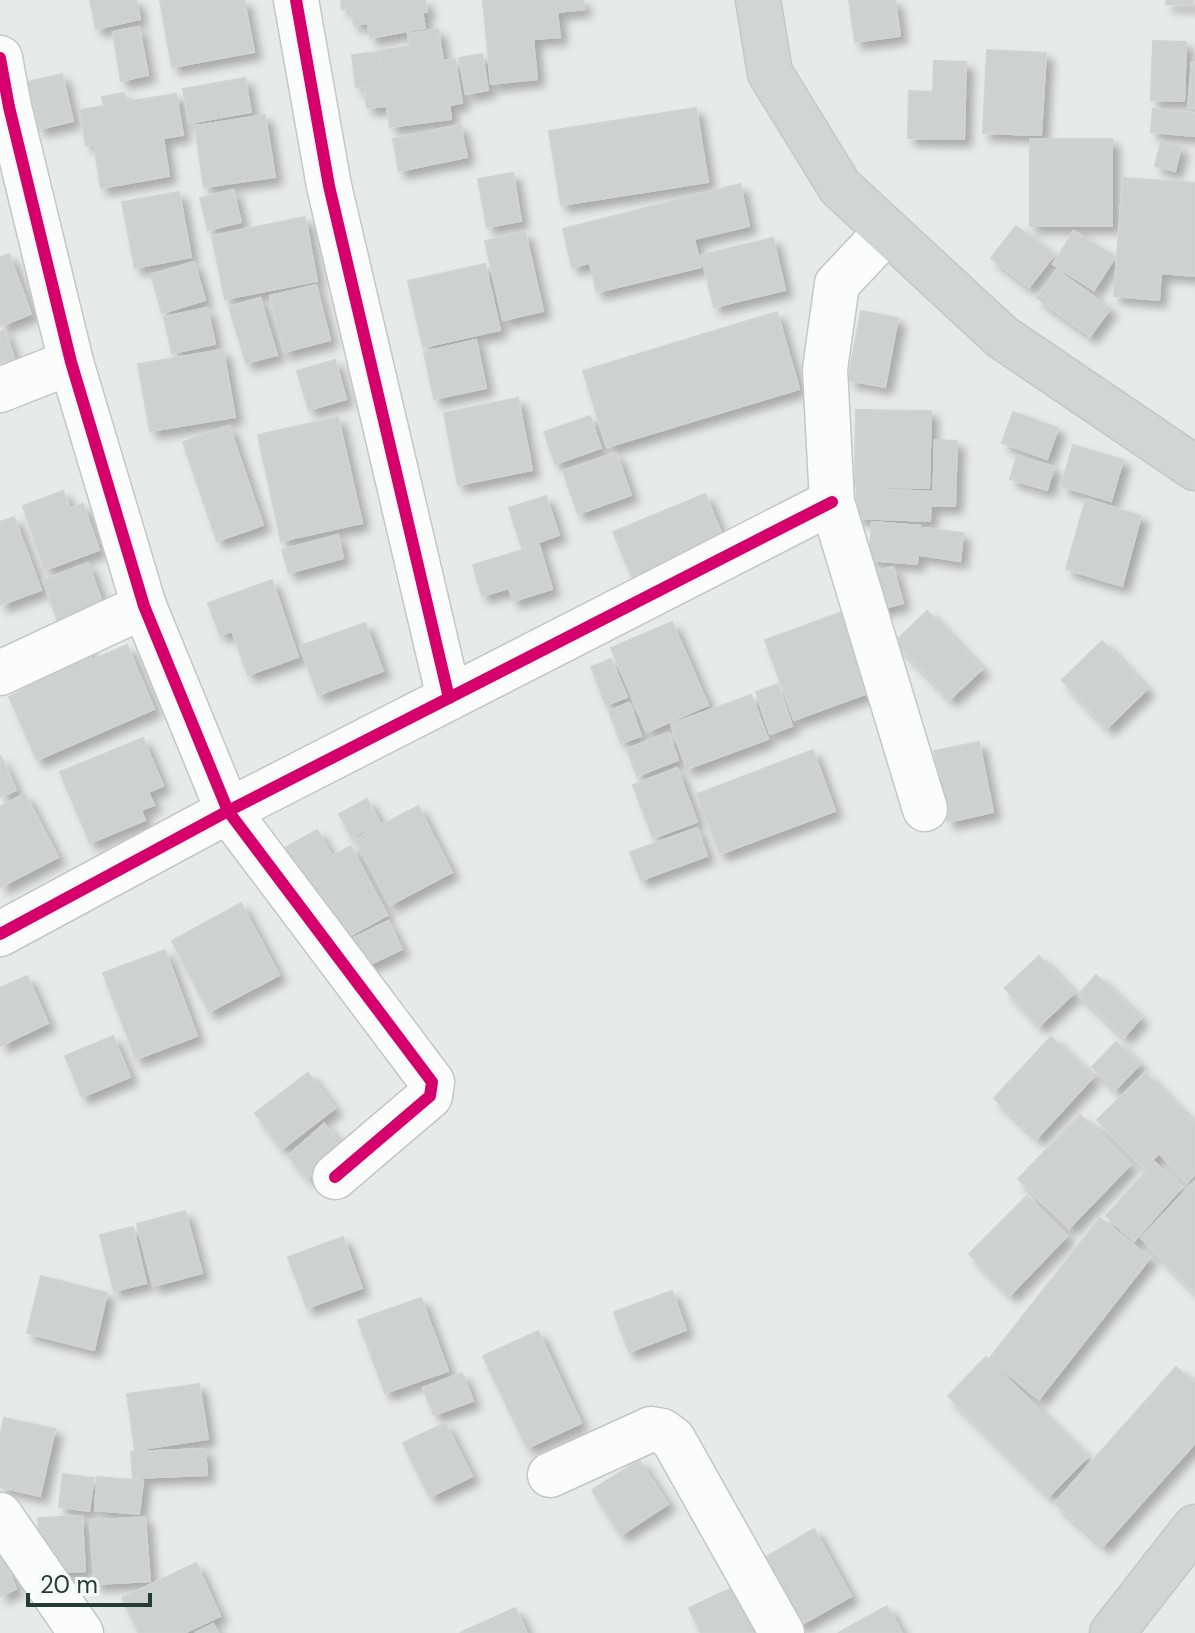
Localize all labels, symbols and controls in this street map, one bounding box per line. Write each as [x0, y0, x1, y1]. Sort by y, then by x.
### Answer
scale bar [28, 1557, 150, 1607]
text: 20 m [40, 1569, 98, 1600]

